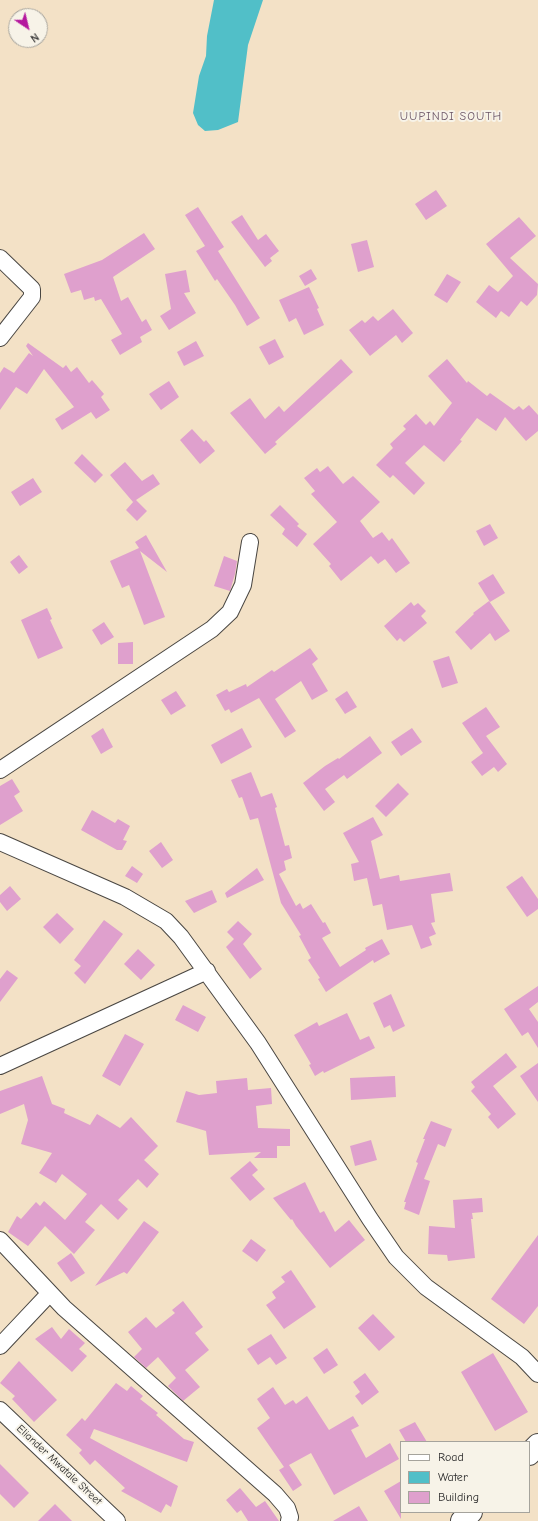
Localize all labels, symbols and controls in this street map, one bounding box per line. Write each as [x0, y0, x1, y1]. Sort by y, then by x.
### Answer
north arrow [8, 8, 48, 48]
text: N [28, 30, 41, 45]
district label: UUPINDI SOUTH [400, 110, 502, 124]
street label: Eliander Mwatale Street [14, 1422, 104, 1508]
legend [400, 1441, 530, 1513]
text: Road [438, 1450, 464, 1464]
text: Water [438, 1470, 468, 1484]
text: Building [438, 1490, 479, 1504]

